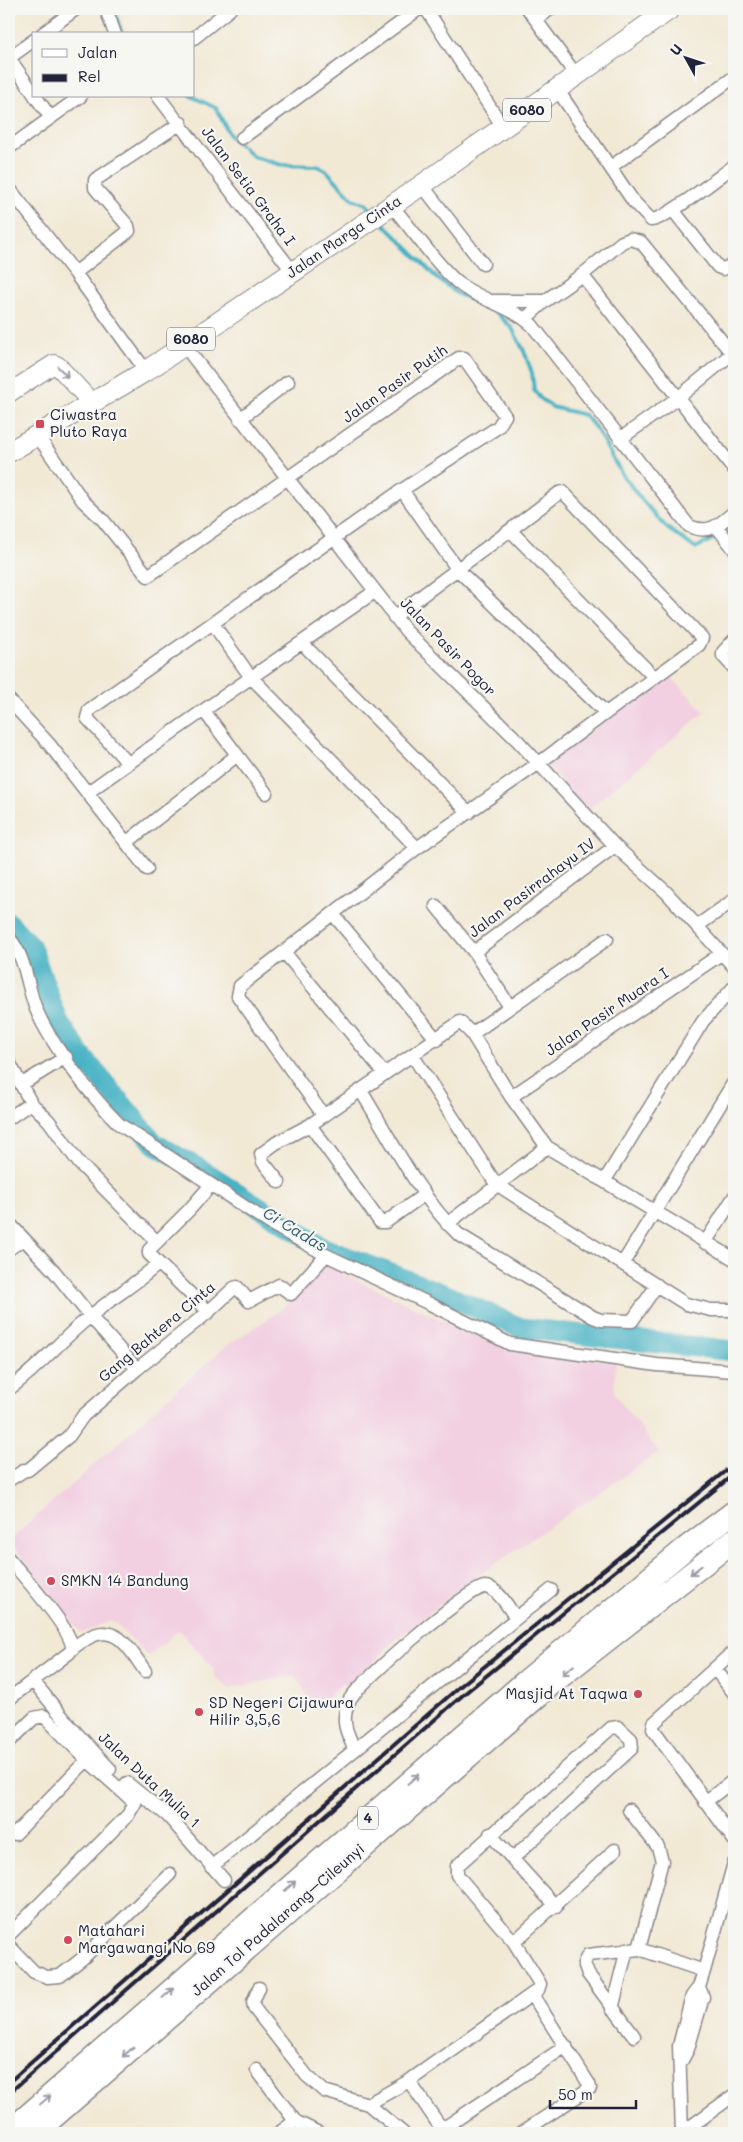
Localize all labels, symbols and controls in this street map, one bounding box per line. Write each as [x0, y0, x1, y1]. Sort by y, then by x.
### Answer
legend [32, 32, 195, 98]
north arrow [660, 32, 710, 82]
text: U [665, 39, 686, 59]
text: Jalan [78, 42, 117, 62]
text: Rel [78, 66, 101, 86]
road number: 6080 [503, 98, 551, 122]
street label: Jalan Setia Graha I [197, 122, 300, 249]
street label: Jalan Marga Cinta [282, 190, 405, 282]
road number: 6080 [167, 328, 215, 350]
street label: Jalan Pasir Putih [338, 340, 451, 427]
one-way arrow [57, 365, 69, 378]
place label: Ciwastra Pluto Raya [50, 404, 128, 441]
marker: Ciwastra Pluto Raya [34, 418, 46, 430]
street label: Jalan Pasir Pogor [396, 593, 501, 700]
street label: Jalan Pasirrahayu IV [464, 833, 599, 941]
street label: Jalan Pasir Muara I [541, 962, 672, 1060]
water label: Ci Cadas [260, 1201, 331, 1256]
street label: Gang Bahtera Cinta [94, 1276, 219, 1386]
one-way arrow [690, 1564, 703, 1575]
place label: SMKN 14 Bandung [61, 1570, 189, 1590]
marker: SMKN 14 Bandung [45, 1575, 57, 1587]
one-way arrow [561, 1665, 575, 1675]
place label: Masjid At Taqwa [505, 1683, 628, 1703]
marker: Masjid At Taqwa [632, 1688, 644, 1700]
place label: SD Negeri Cijawura Hilir 3,5,6 [209, 1692, 354, 1729]
marker: SD Negeri Cijawura Hilir 3,5,6 [193, 1706, 205, 1718]
street label: Jalan Duta Mulia 1 [94, 1727, 205, 1832]
one-way arrow [406, 1773, 419, 1785]
road number: 4 [358, 1806, 378, 1830]
street label: Jalan Tol Padalarang–Cileunyi [186, 1838, 368, 2000]
one-way arrow [284, 1880, 297, 1892]
place label: Matahari Margawangi No 69 [78, 1920, 215, 1957]
marker: Matahari Margawangi No 69 [62, 1934, 74, 1946]
one-way arrow [161, 1987, 174, 1999]
one-way arrow [122, 2046, 135, 2057]
scale bar [550, 2077, 637, 2109]
text: 50 m [558, 2084, 593, 2104]
one-way arrow [39, 2094, 52, 2105]

